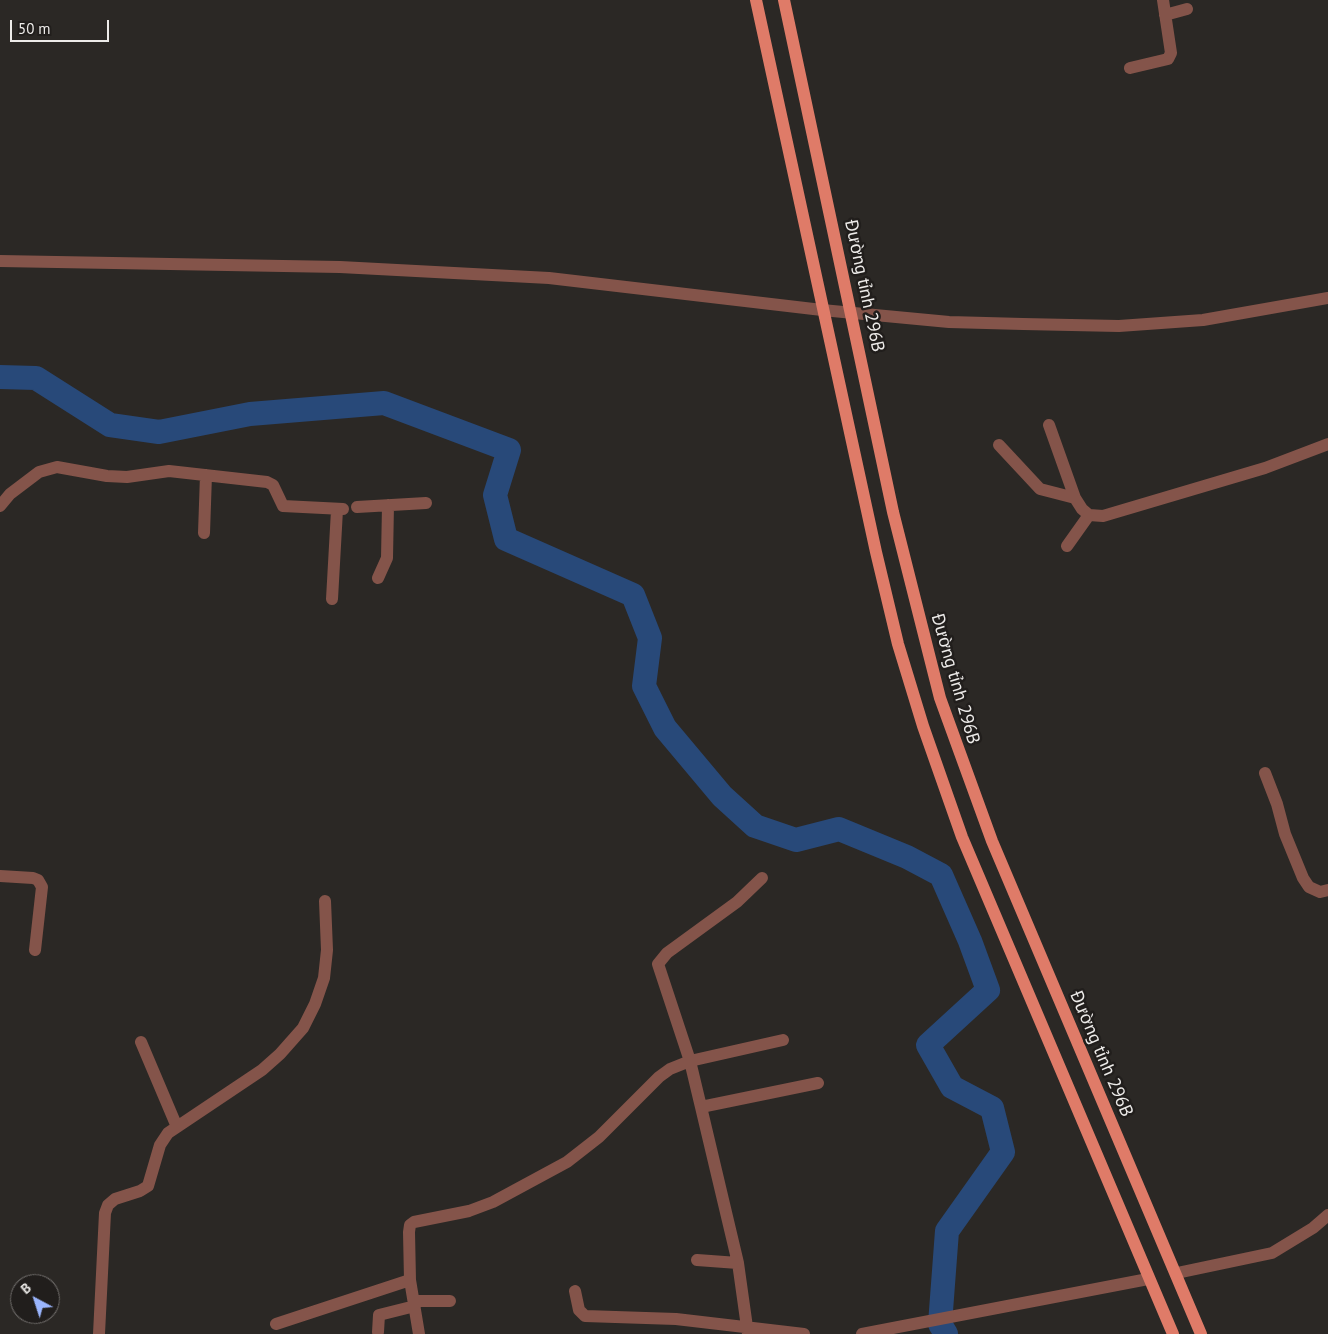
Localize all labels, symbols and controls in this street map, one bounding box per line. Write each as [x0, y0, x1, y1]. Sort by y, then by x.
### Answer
scale bar [12, 10, 111, 42]
text: 50 m [18, 19, 51, 38]
street label: Đường tỉnh 296B [839, 218, 889, 354]
street label: Đường tỉnh 296B [926, 611, 984, 747]
street label: Đường tỉnh 296B [1065, 988, 1137, 1120]
north arrow [10, 1274, 60, 1324]
text: B [17, 1279, 35, 1298]

